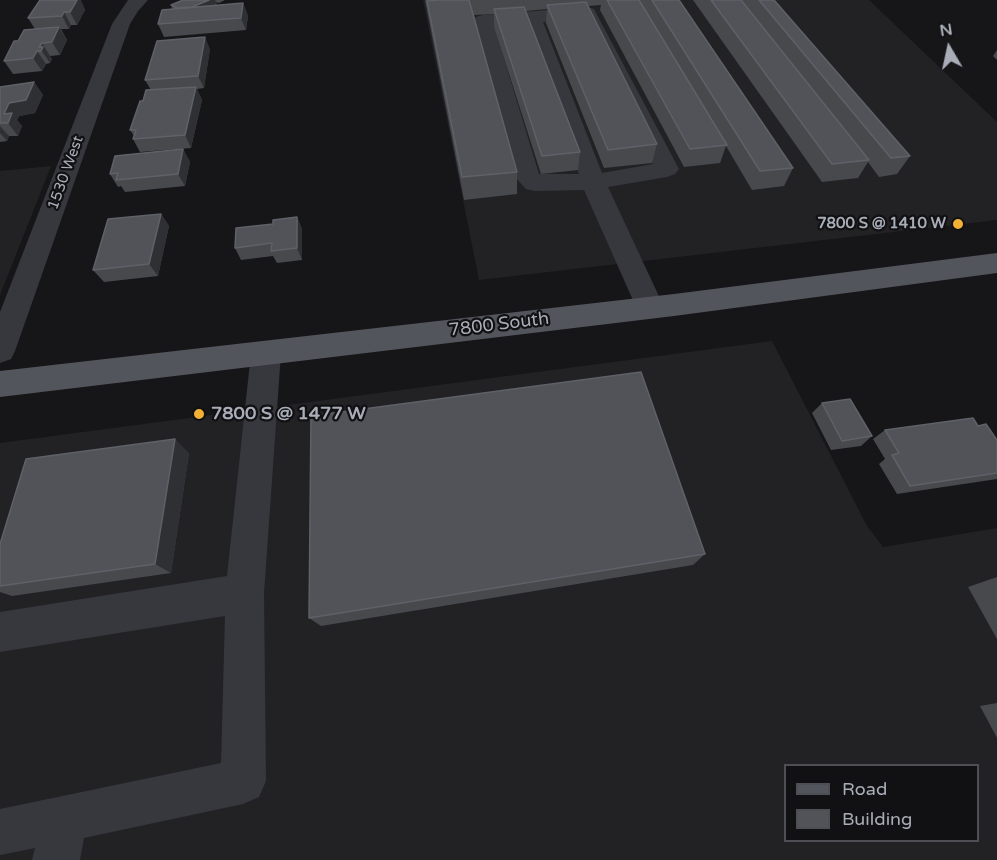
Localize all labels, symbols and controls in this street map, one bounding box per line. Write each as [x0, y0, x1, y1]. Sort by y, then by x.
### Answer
north arrow [919, 18, 979, 78]
text: N [938, 19, 954, 41]
street label: 1530 West [44, 134, 88, 212]
place label: 7800 S @ 1410 W [817, 215, 946, 233]
marker: 7800 S @ 1410 W [951, 217, 965, 231]
street label: 7800 South [448, 308, 550, 342]
place label: 7800 S @ 1477 W [211, 403, 366, 425]
marker: 7800 S @ 1477 W [192, 407, 206, 421]
legend [784, 764, 979, 842]
text: Road [842, 778, 887, 800]
text: Building [842, 808, 912, 830]

